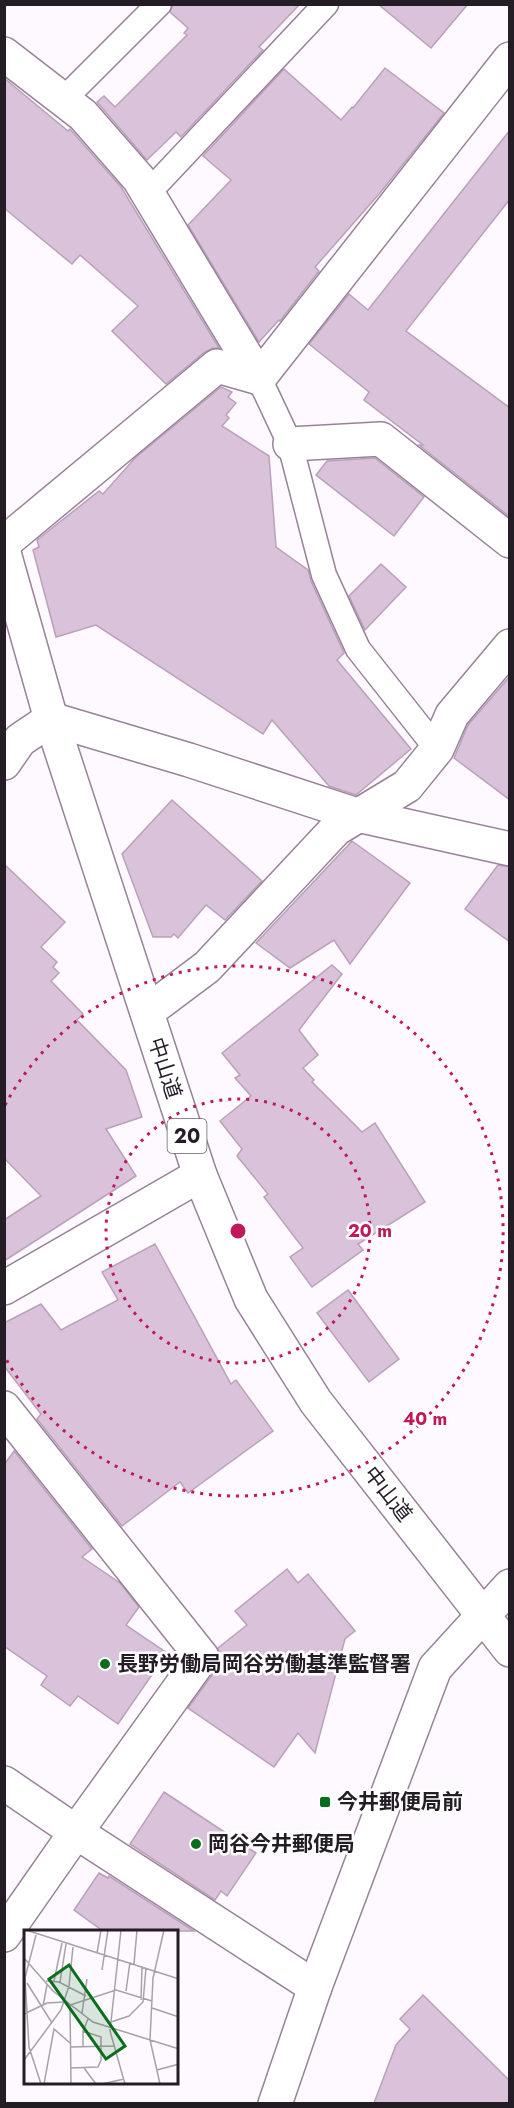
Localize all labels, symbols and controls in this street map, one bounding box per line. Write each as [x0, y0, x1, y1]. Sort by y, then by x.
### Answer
street label: 中山道 [141, 1033, 189, 1103]
road number: 20 [168, 1119, 207, 1153]
text: 20 m [348, 1218, 392, 1244]
centre of rings [228, 1221, 248, 1241]
text: 40 m [403, 1406, 447, 1432]
street label: 中山道 [357, 1460, 419, 1528]
place label: 長野労働局岡谷労働基準監督署 [117, 1649, 411, 1679]
marker: 長野労働局岡谷労働基準監督署 [98, 1657, 112, 1671]
place label: 今井郵便局前 [337, 1787, 463, 1817]
marker: 今井郵便局前 [318, 1795, 332, 1809]
place label: 岡谷今井郵便局 [208, 1829, 355, 1859]
marker: 岡谷今井郵便局 [189, 1837, 203, 1851]
inset map [24, 1930, 178, 2084]

